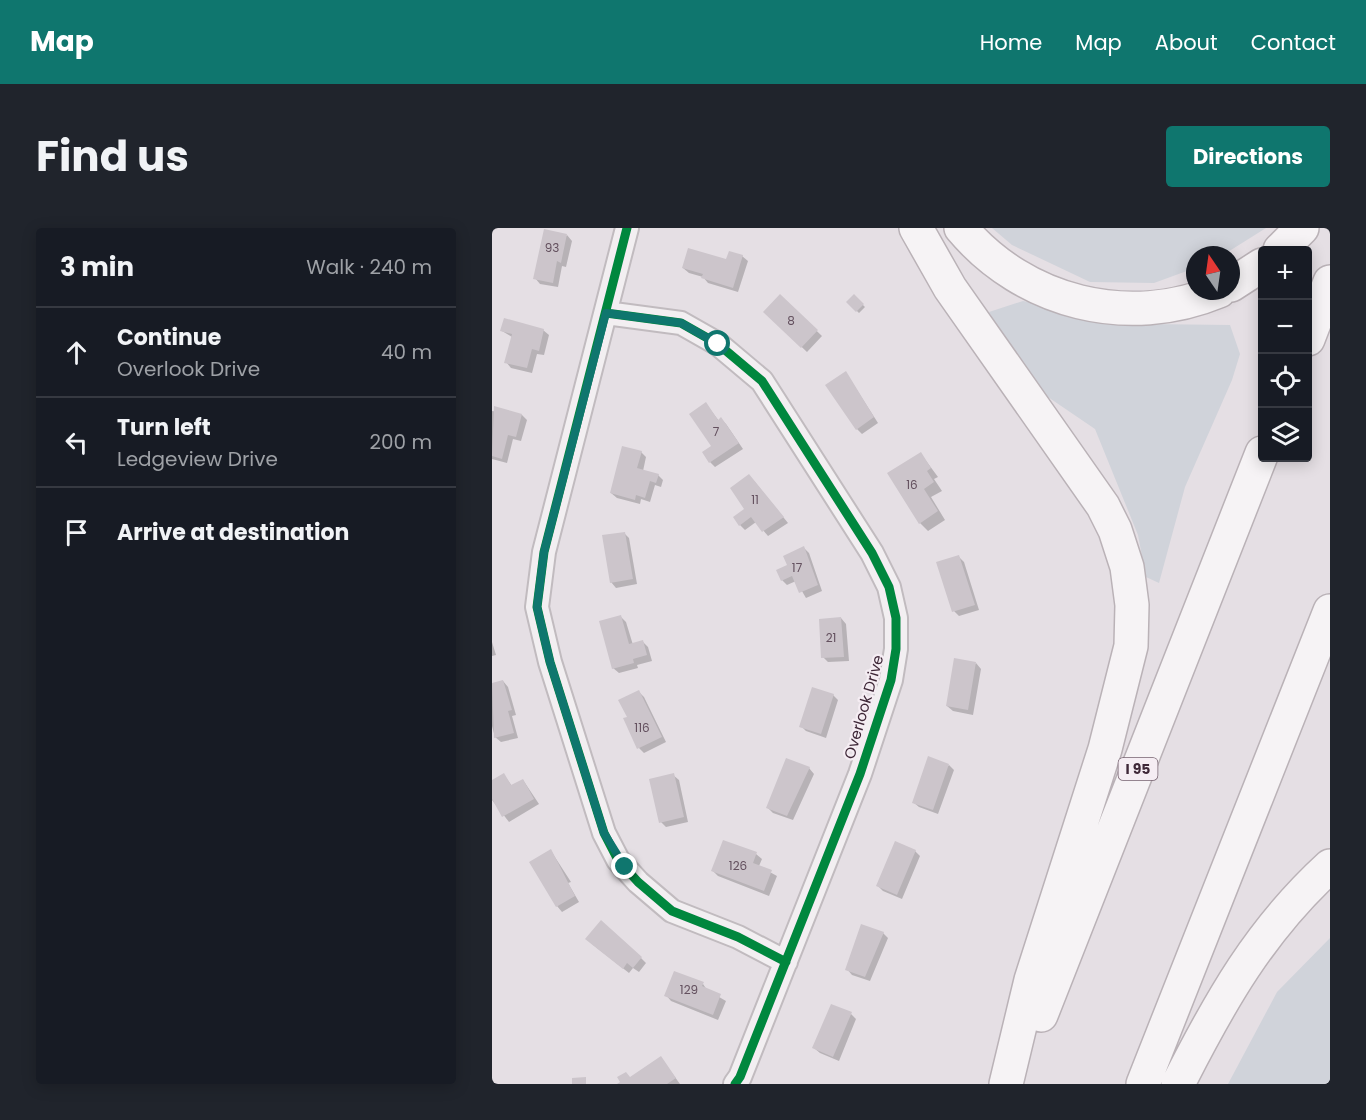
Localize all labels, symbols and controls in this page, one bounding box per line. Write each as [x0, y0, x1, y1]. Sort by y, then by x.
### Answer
text: Map [30, 22, 94, 61]
text: Home [980, 28, 1042, 57]
text: Map [1075, 28, 1122, 57]
text: About [1155, 28, 1218, 57]
text: Contact [1251, 28, 1336, 57]
button: Directions [1166, 126, 1330, 187]
text: Find us [36, 127, 189, 186]
house number: 93 [545, 239, 559, 256]
north arrow [1186, 246, 1240, 300]
map controls [1258, 246, 1312, 462]
button: + [1258, 246, 1312, 300]
text: 3 min [60, 249, 134, 285]
text: Walk · 240 m [306, 253, 432, 281]
button: − [1258, 300, 1312, 354]
house number: 8 [787, 312, 795, 329]
text: Continue [117, 322, 221, 353]
route start [704, 330, 730, 356]
icon: ahead [60, 336, 93, 369]
text: 40 m [381, 338, 432, 366]
button: locate [1258, 354, 1312, 408]
text: Overlook Drive [117, 355, 260, 383]
button: layers [1258, 408, 1312, 462]
text: Turn left [117, 412, 211, 443]
house number: 7 [713, 423, 720, 440]
icon: left [60, 426, 93, 459]
text: 200 m [369, 428, 432, 456]
text: Ledgeview Drive [117, 445, 278, 473]
house number: 16 [906, 476, 918, 493]
house number: 11 [751, 491, 759, 508]
icon: arrive [60, 516, 93, 549]
text: Arrive at destination [117, 517, 349, 548]
house number: 17 [792, 559, 803, 576]
house number: 21 [826, 629, 836, 646]
street label: Overlook Drive [839, 652, 888, 761]
house number: 116 [634, 719, 650, 736]
road number: I 95 [1118, 758, 1158, 780]
route end [611, 853, 637, 879]
house number: 126 [729, 857, 747, 874]
house number: 129 [680, 981, 698, 998]

